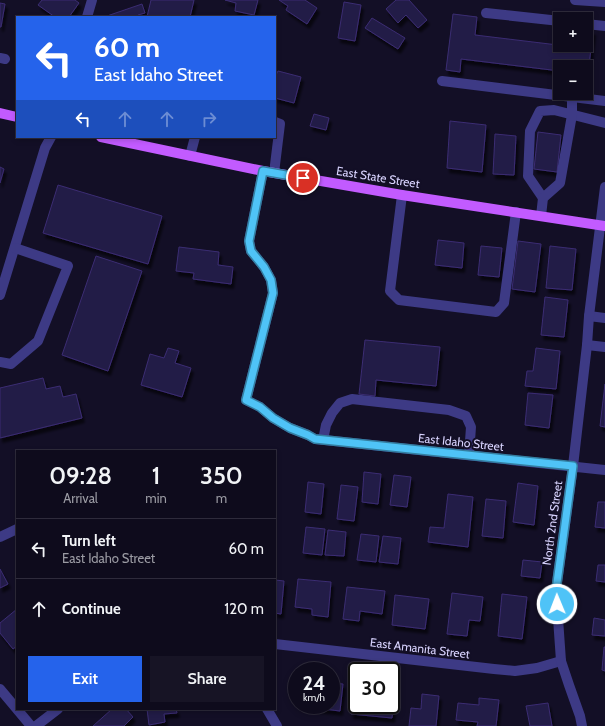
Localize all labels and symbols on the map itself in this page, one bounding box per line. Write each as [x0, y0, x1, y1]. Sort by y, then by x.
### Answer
pin [286, 161, 320, 195]
street label: East State Street [335, 163, 421, 191]
street label: East Idaho Street [417, 430, 505, 454]
street label: North 2nd Street [539, 480, 565, 566]
position arrow [536, 583, 578, 625]
street label: East Amanita Street [369, 634, 471, 662]
speed limit sign: 30 [348, 662, 400, 714]

